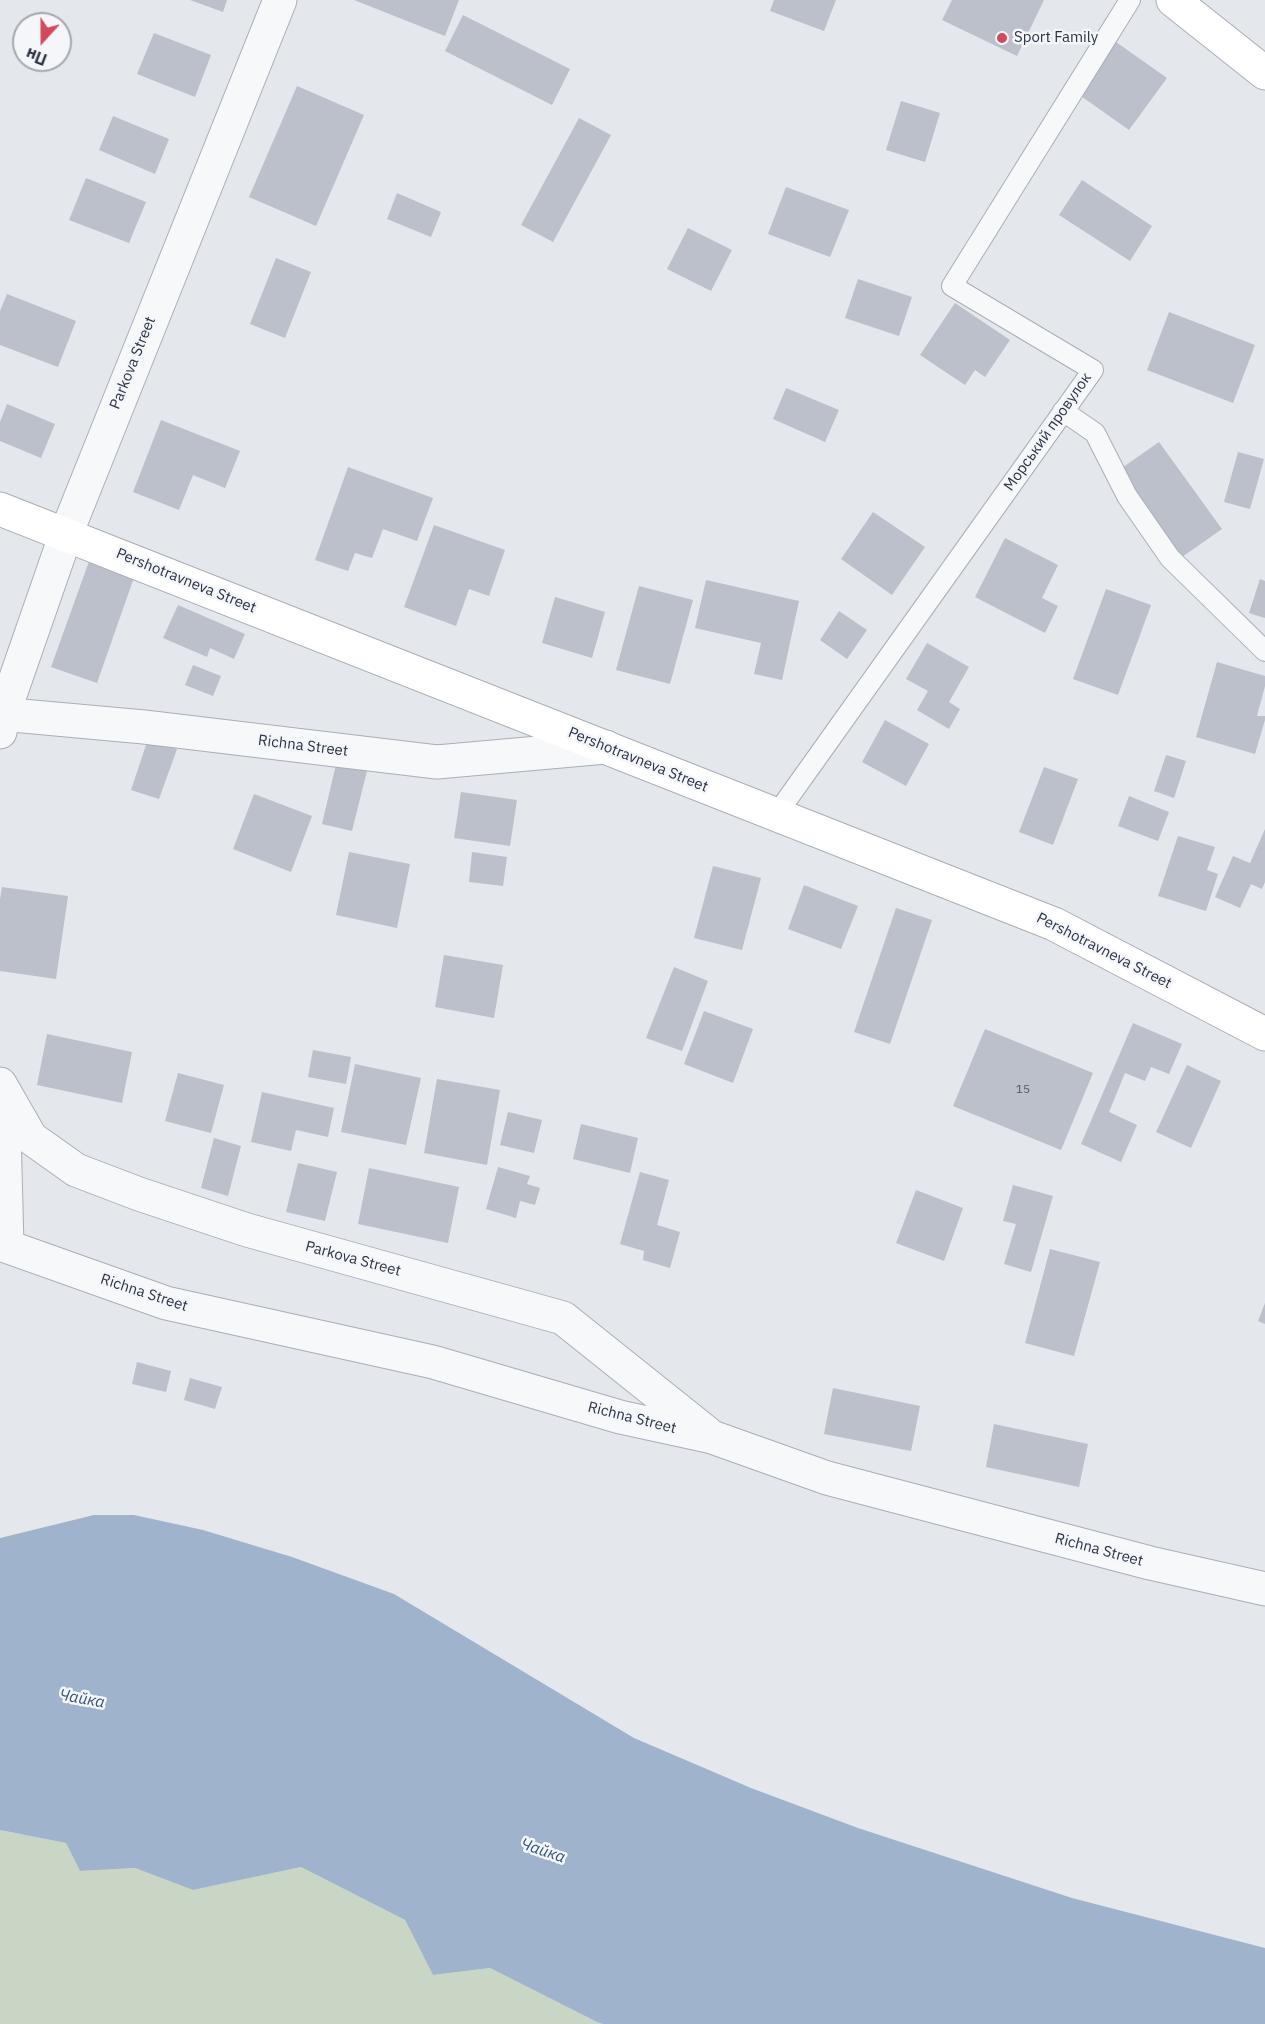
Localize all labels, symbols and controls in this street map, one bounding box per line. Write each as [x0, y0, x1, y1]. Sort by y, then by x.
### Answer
north arrow [12, 12, 72, 72]
place label: Sport Family [1014, 29, 1098, 47]
marker: Sport Family [995, 31, 1009, 45]
text: Пн [23, 44, 50, 70]
street label: Parkova Street [106, 314, 160, 412]
street label: Морський провулок [1000, 369, 1096, 495]
street label: Pershotravneva Street [113, 545, 259, 617]
street label: Pershotravneva Street [565, 724, 711, 796]
street label: Richna Street [257, 732, 349, 760]
street label: Pershotravneva Street [1033, 909, 1175, 993]
house number: 15 [1016, 1083, 1030, 1097]
street label: Parkova Street [303, 1238, 403, 1280]
street label: Richna Street [98, 1270, 190, 1316]
street label: Richna Street [586, 1398, 678, 1438]
street label: Richna Street [1053, 1530, 1145, 1570]
water label: Чайка [58, 1686, 106, 1712]
water label: Чайка [518, 1834, 568, 1868]

